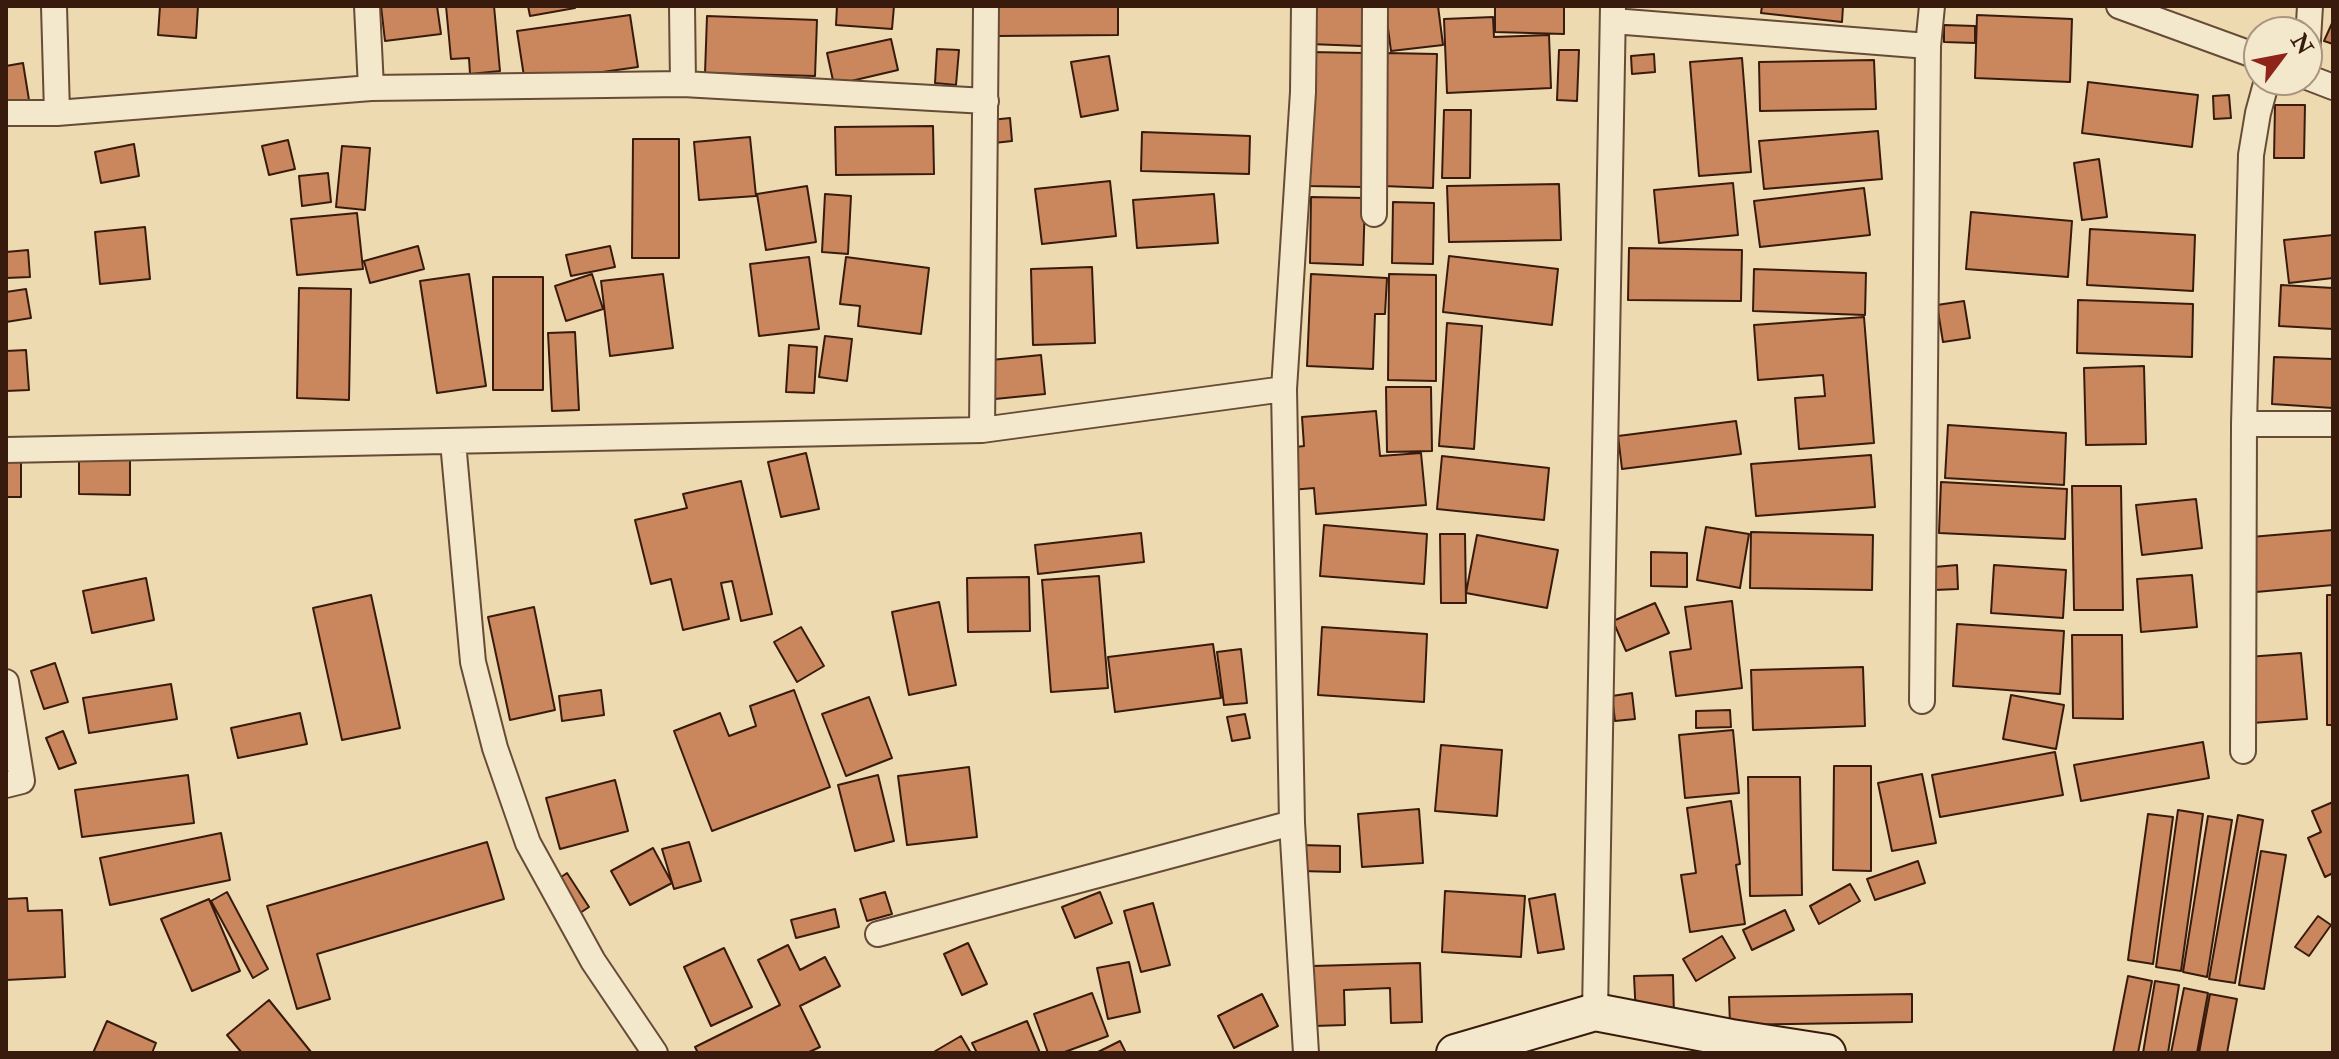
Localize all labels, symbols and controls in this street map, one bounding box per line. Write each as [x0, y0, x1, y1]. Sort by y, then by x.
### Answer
north arrow [2243, 16, 2323, 96]
text: N [2285, 29, 2319, 60]

